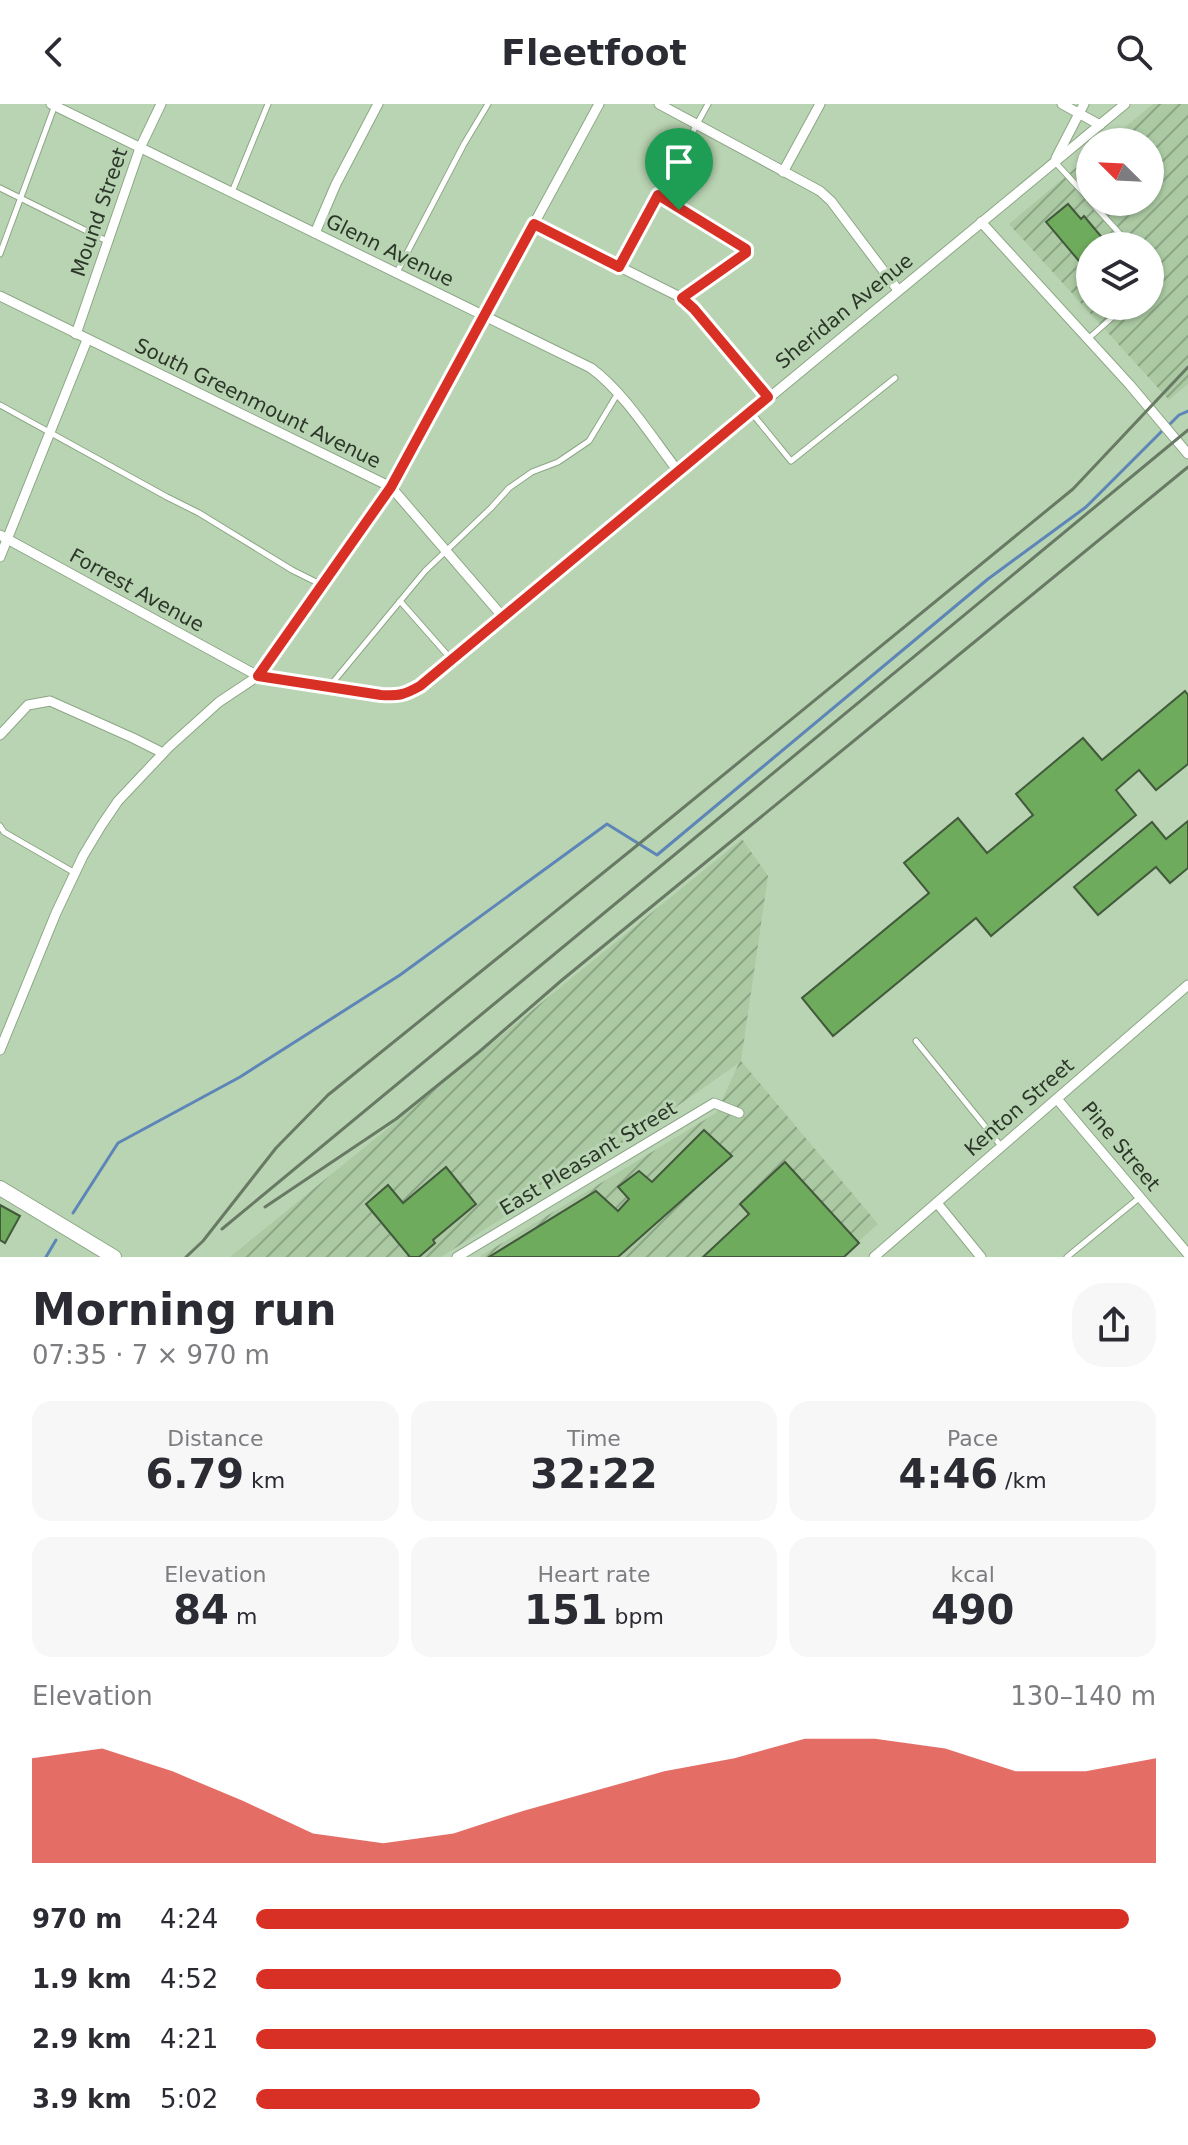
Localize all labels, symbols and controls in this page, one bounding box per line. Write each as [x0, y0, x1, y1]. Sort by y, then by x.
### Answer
icon: back [32, 30, 76, 74]
icon: search [1112, 30, 1156, 74]
text: Fleetfoot [501, 32, 687, 73]
pin [645, 128, 713, 210]
north arrow [1076, 128, 1164, 216]
map controls [1076, 128, 1164, 320]
icon: arrive [657, 140, 701, 184]
street label: Mound Street [66, 144, 132, 280]
street label: Glenn Avenue [322, 209, 458, 291]
button: layers [1076, 232, 1164, 320]
street label: Sheridan Avenue [770, 248, 918, 374]
street label: South Greenmount Avenue [131, 333, 385, 473]
street label: Forrest Avenue [66, 543, 208, 637]
street label: Kenton Street [959, 1053, 1079, 1161]
street label: East Pleasant Street [495, 1096, 681, 1220]
street label: Pine Street [1077, 1096, 1165, 1196]
button: share [1072, 1283, 1156, 1367]
text: Morning run [32, 1284, 337, 1335]
text: 07:35 · 7 × 970 m [32, 1340, 270, 1370]
text: Distance [167, 1426, 263, 1451]
text: Time [567, 1426, 621, 1451]
text: Pace [947, 1426, 998, 1451]
text: 6.79 [145, 1451, 244, 1497]
text: 32:22 [530, 1451, 658, 1497]
text: 4:46 [899, 1451, 998, 1497]
text: km [244, 1468, 285, 1493]
text: /km [998, 1468, 1047, 1493]
text: Elevation [164, 1562, 266, 1587]
text: Heart rate [538, 1562, 650, 1587]
text: kcal [950, 1562, 995, 1587]
text: 84 [173, 1587, 229, 1633]
text: 151 [524, 1587, 608, 1633]
text: 490 [931, 1587, 1014, 1633]
text: m [229, 1604, 257, 1629]
text: bpm [608, 1604, 664, 1629]
text: Elevation [32, 1681, 153, 1711]
text: 130–140 m [1010, 1681, 1156, 1711]
text: 970 m [32, 1904, 122, 1934]
text: 4:24 [160, 1904, 218, 1934]
text: 1.9 km [32, 1964, 132, 1994]
text: 4:52 [160, 1964, 218, 1994]
text: 2.9 km [32, 2024, 132, 2054]
text: 4:21 [160, 2024, 218, 2054]
text: 3.9 km [32, 2084, 132, 2114]
text: 5:02 [160, 2084, 218, 2114]

